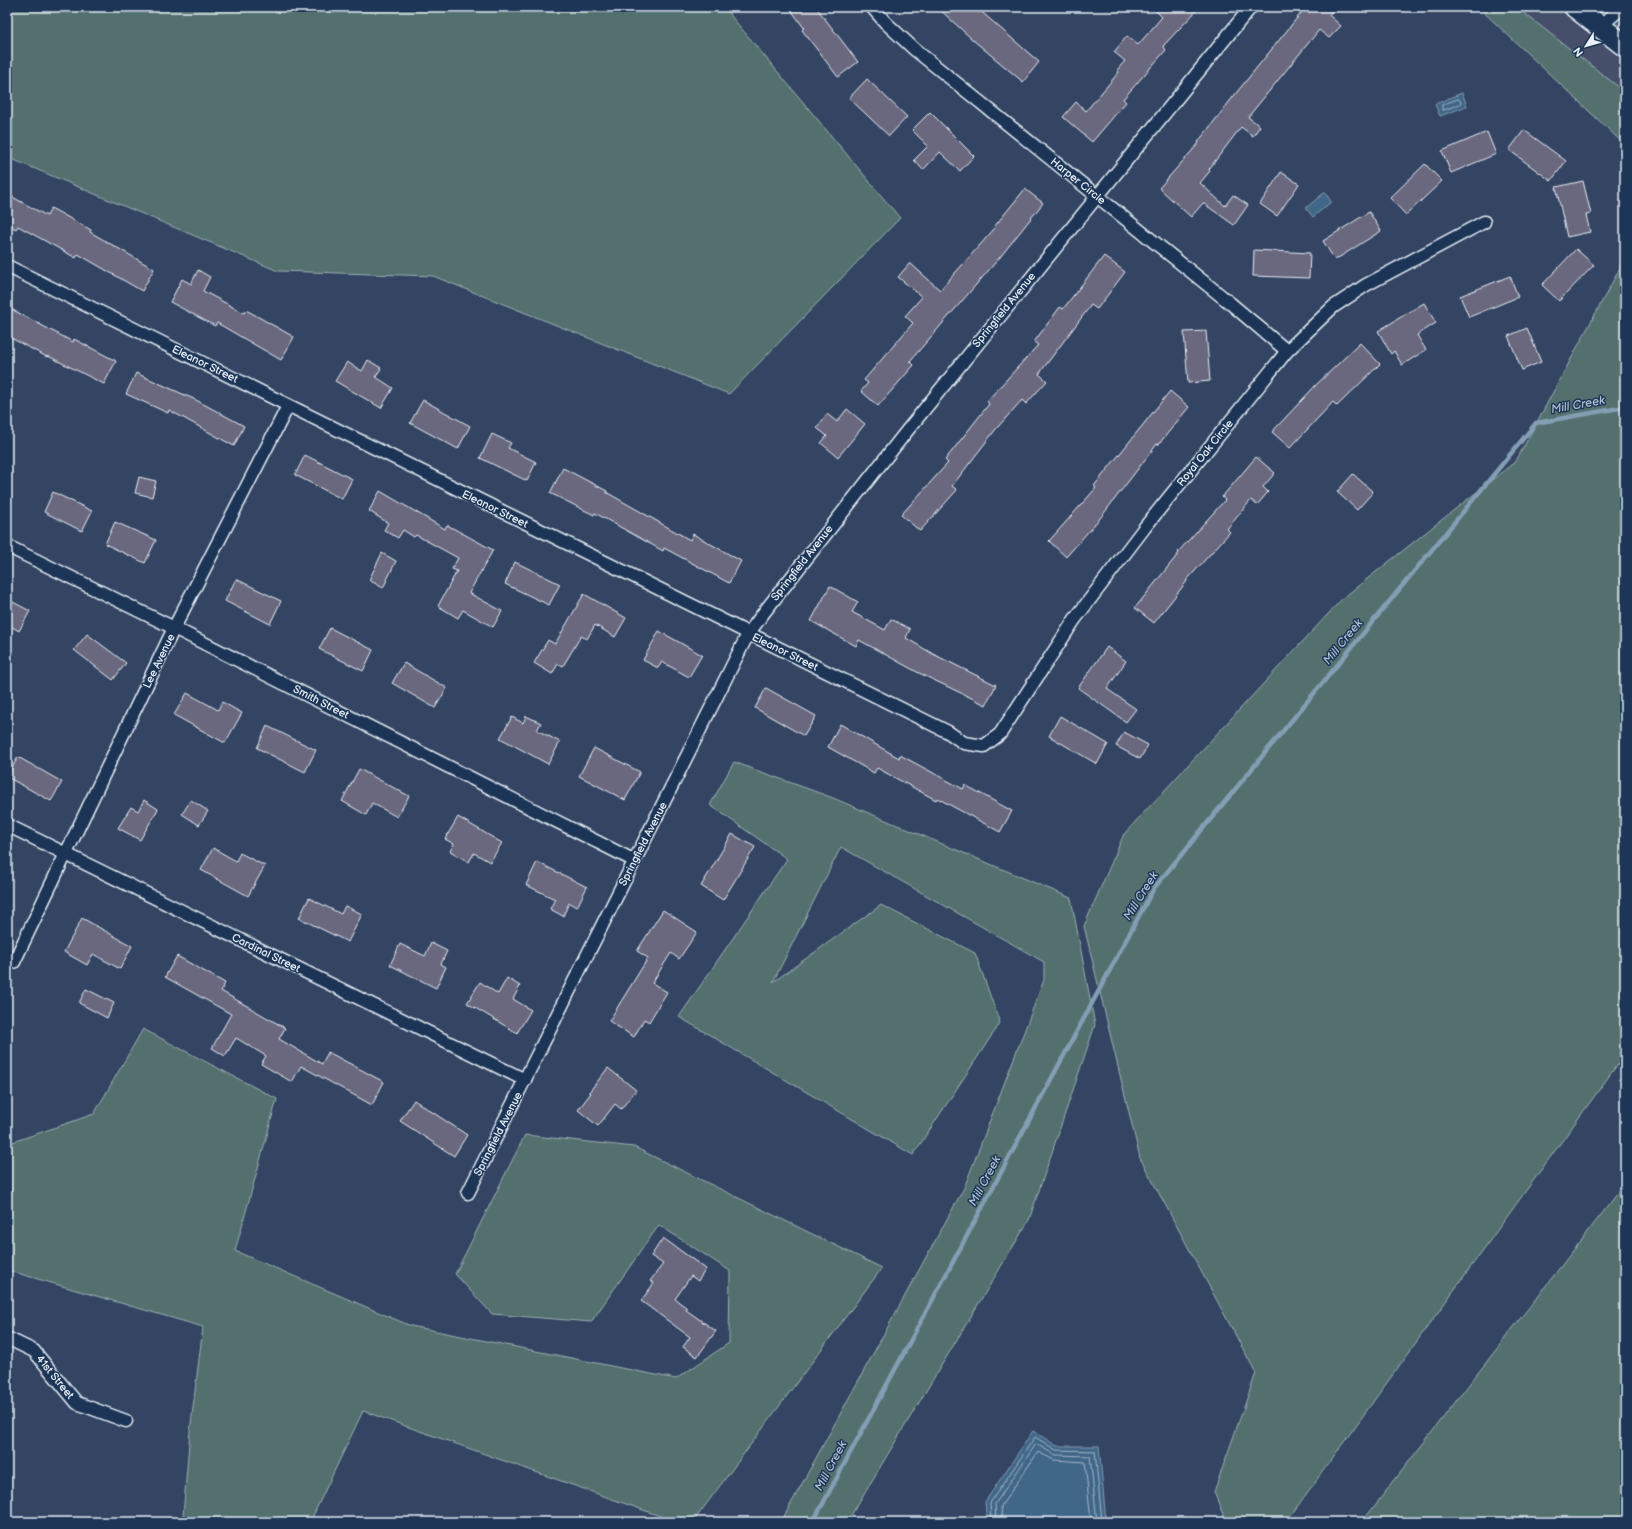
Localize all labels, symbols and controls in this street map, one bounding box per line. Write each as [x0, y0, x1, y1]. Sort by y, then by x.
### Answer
north arrow [1566, 26, 1606, 66]
text: N [1571, 45, 1586, 59]
street label: Harper Circle [1048, 155, 1108, 207]
street label: Springfield Avenue [970, 270, 1038, 350]
street label: Eleanor Street [170, 342, 241, 386]
water label: Mill Creek [1550, 393, 1607, 417]
street label: Royal Oak Circle [1174, 417, 1236, 489]
street label: Eleanor Street [460, 487, 531, 531]
street label: Springfield Avenue [768, 522, 836, 603]
water label: Mill Creek [1320, 615, 1367, 668]
street label: Eleanor Street [750, 630, 821, 674]
street label: Lee Avenue [140, 631, 178, 690]
street label: Smith Street [291, 682, 352, 722]
street label: Springfield Avenue [616, 799, 670, 888]
water label: Mill Creek [1120, 868, 1162, 923]
street label: Cardinal Street [230, 931, 303, 975]
street label: Springfield Avenue [471, 1089, 525, 1178]
water label: Mill Creek [966, 1152, 1005, 1209]
street label: 41st Street [33, 1352, 77, 1402]
water label: Mill Creek [812, 1437, 851, 1494]

